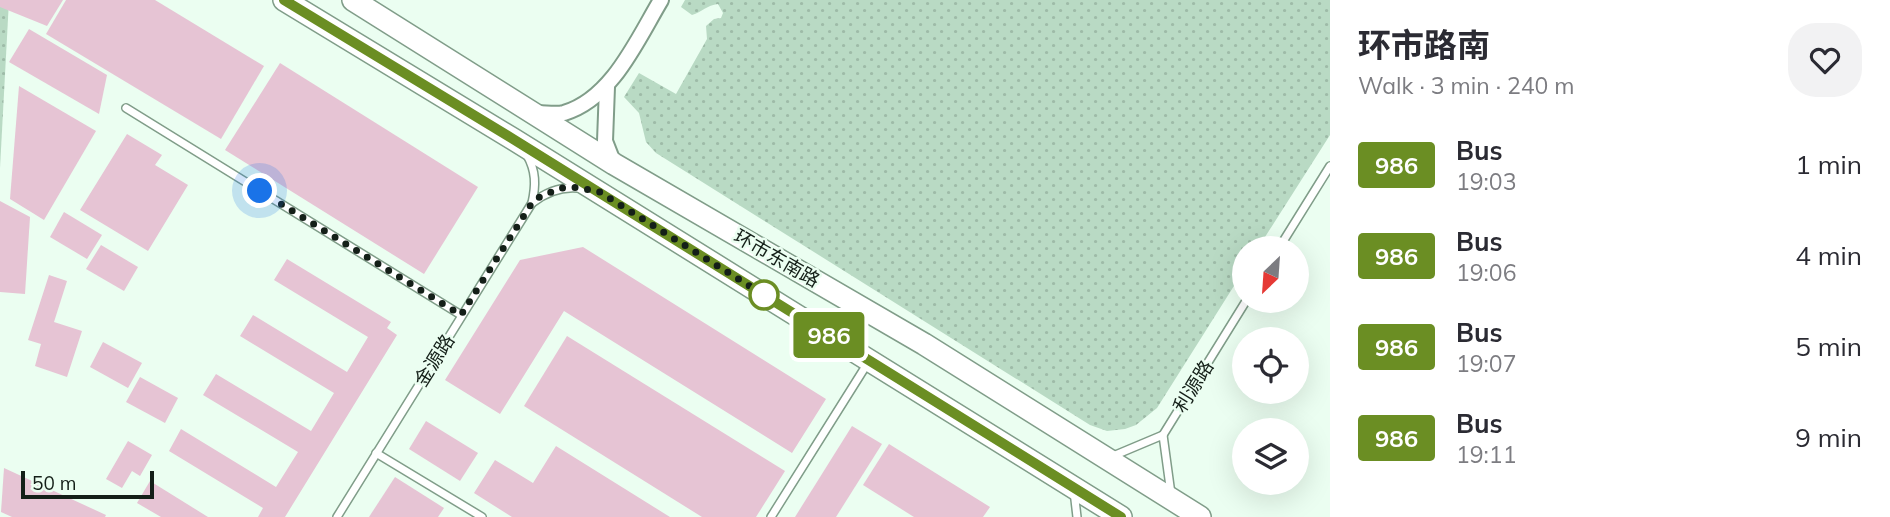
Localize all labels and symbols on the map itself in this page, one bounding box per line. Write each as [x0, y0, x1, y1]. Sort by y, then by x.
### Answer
your location [242, 173, 277, 208]
street label: 环市东南路 [730, 224, 824, 292]
north arrow [1232, 236, 1309, 313]
unlabelled marker [749, 280, 779, 310]
line badge: 986 [789, 312, 869, 358]
street label: 金源路 [409, 329, 459, 391]
street label: 利源路 [1168, 355, 1218, 417]
scale bar [21, 468, 154, 500]

